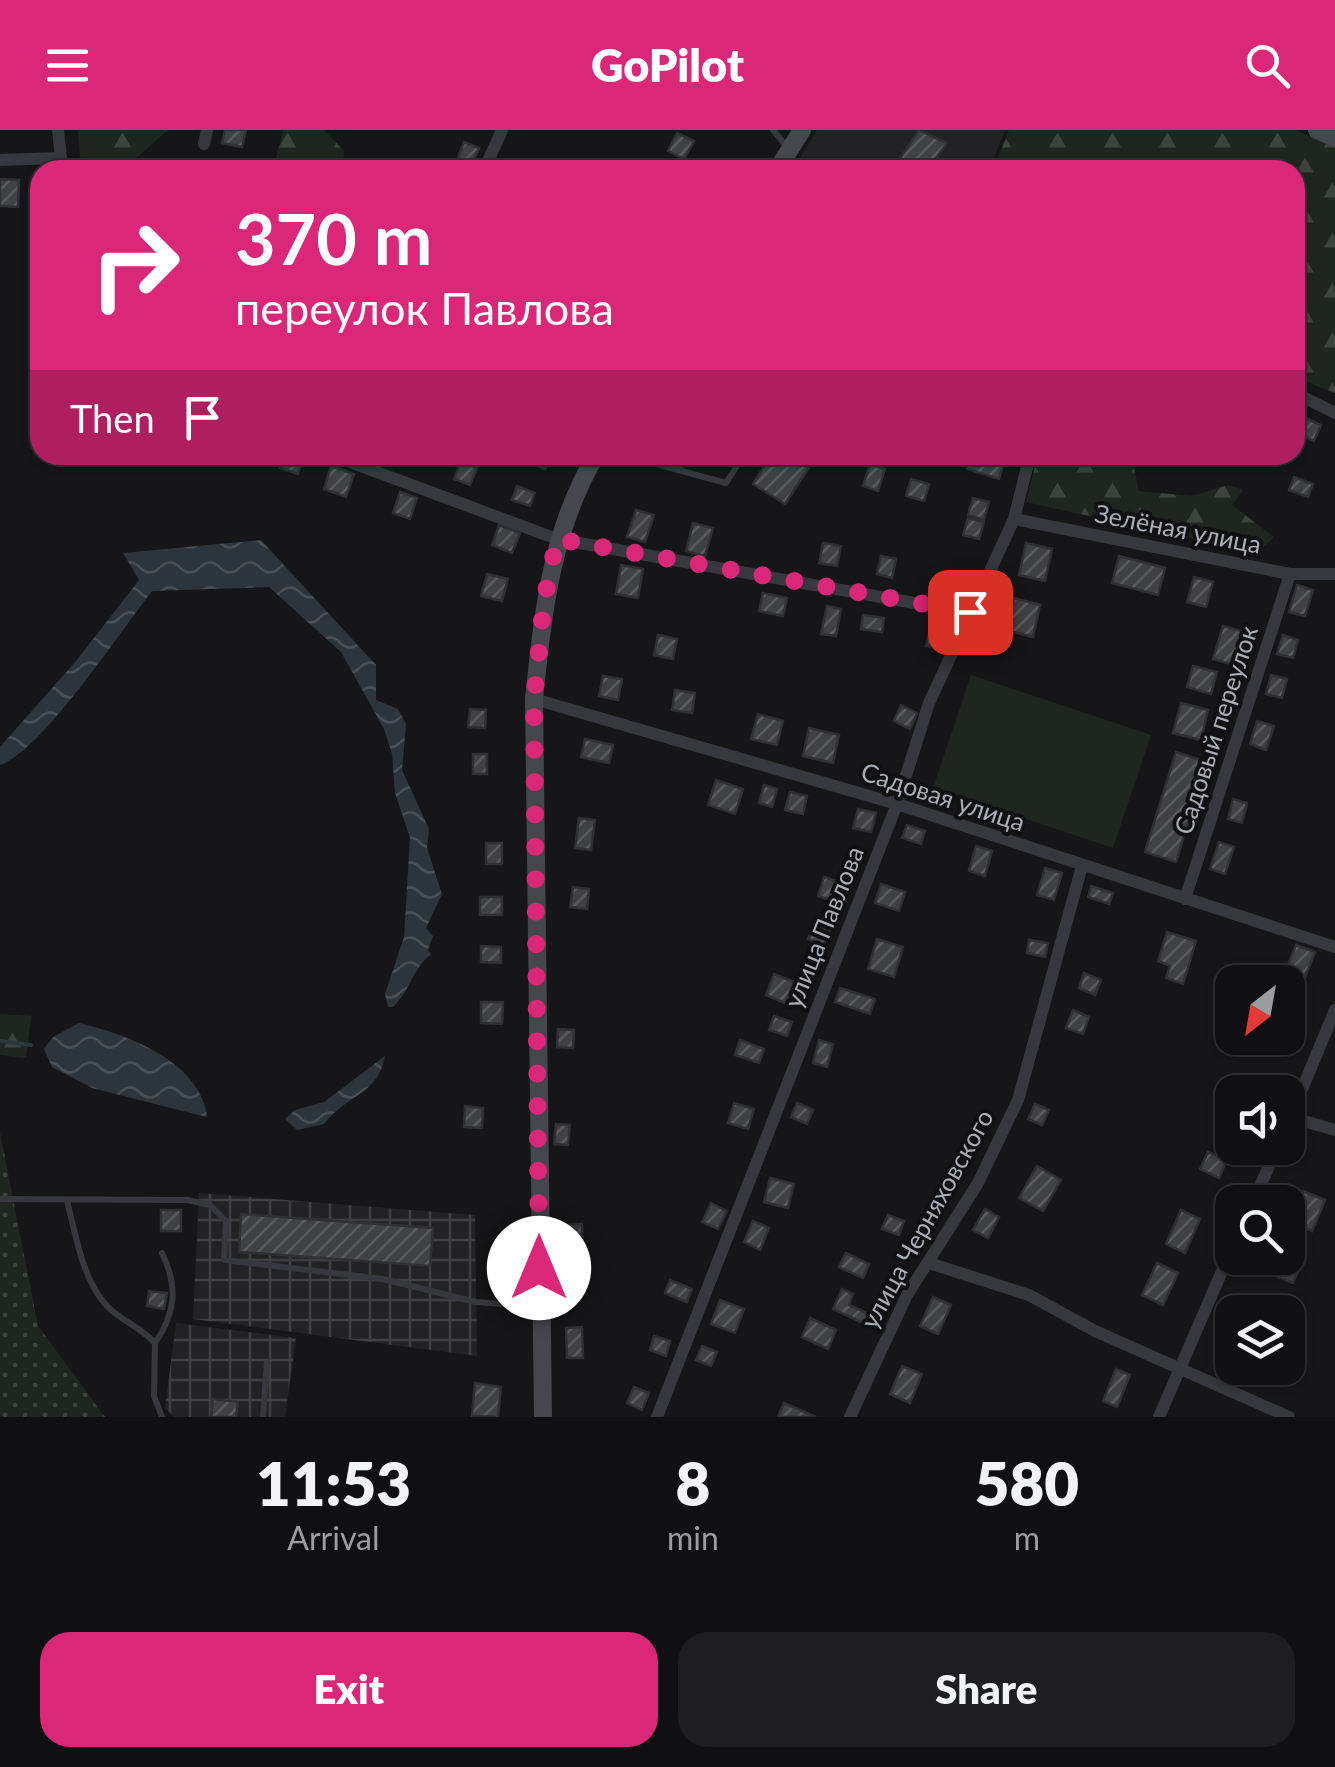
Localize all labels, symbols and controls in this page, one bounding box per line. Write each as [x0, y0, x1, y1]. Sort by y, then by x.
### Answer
icon: menu [40, 38, 95, 93]
text: GoPilot [591, 38, 744, 92]
icon: search [1240, 38, 1295, 93]
text: 370 m [235, 196, 432, 280]
icon: right [70, 200, 200, 330]
text: переулок Павлова [235, 281, 614, 335]
icon: arrive [175, 390, 230, 445]
text: Then [70, 395, 155, 441]
street label: Зелёная улица [1092, 497, 1264, 559]
pin [928, 570, 1013, 655]
icon: arrive [943, 585, 998, 640]
street label: Садовый переулок [1167, 622, 1263, 838]
street label: Садовая улица [858, 755, 1029, 837]
street label: улица Павлова [777, 842, 869, 1012]
north arrow [1215, 965, 1305, 1055]
map controls [1215, 965, 1305, 1385]
button: sound [1215, 1075, 1305, 1165]
street label: улица Черняховского [854, 1104, 999, 1333]
button: search [1215, 1185, 1305, 1275]
position arrow [487, 1216, 591, 1320]
button: layers [1215, 1295, 1305, 1385]
text: 11:53 [256, 1447, 411, 1519]
text: 8 [675, 1447, 710, 1519]
text: 580 [975, 1447, 1079, 1519]
text: Arrival [287, 1518, 380, 1557]
text: min [667, 1518, 719, 1557]
text: m [1014, 1518, 1040, 1557]
button: Exit [40, 1632, 658, 1747]
button: Share [678, 1632, 1295, 1747]

